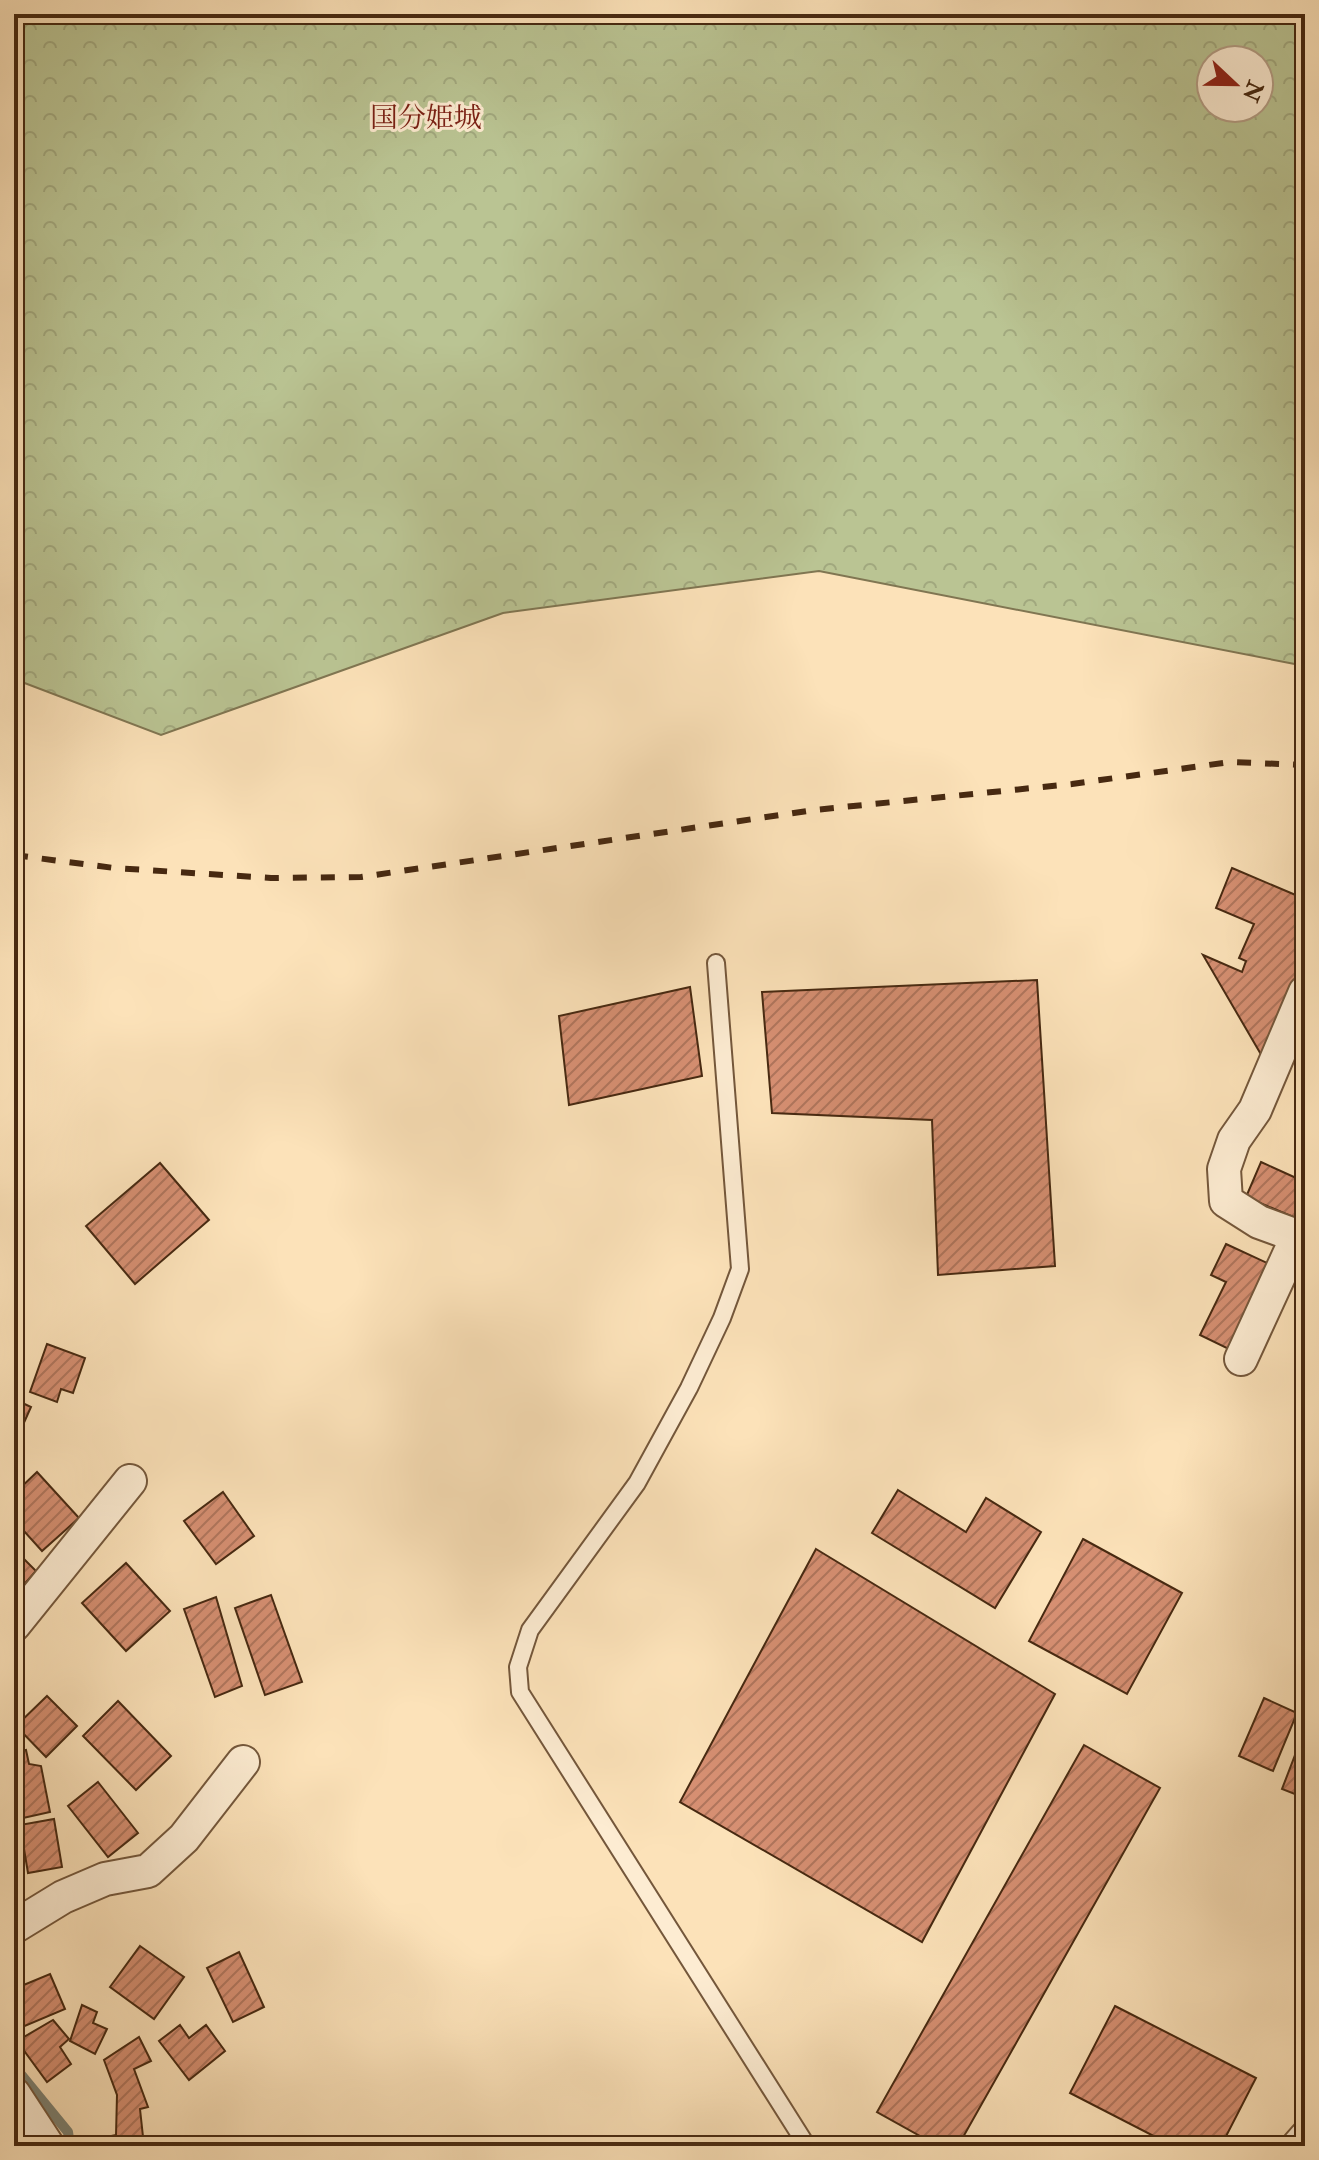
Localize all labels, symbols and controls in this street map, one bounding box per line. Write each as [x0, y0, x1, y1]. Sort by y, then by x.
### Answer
north arrow [1195, 44, 1275, 124]
text: N [1236, 76, 1270, 106]
district label: 国分姫城 [370, 101, 482, 136]

